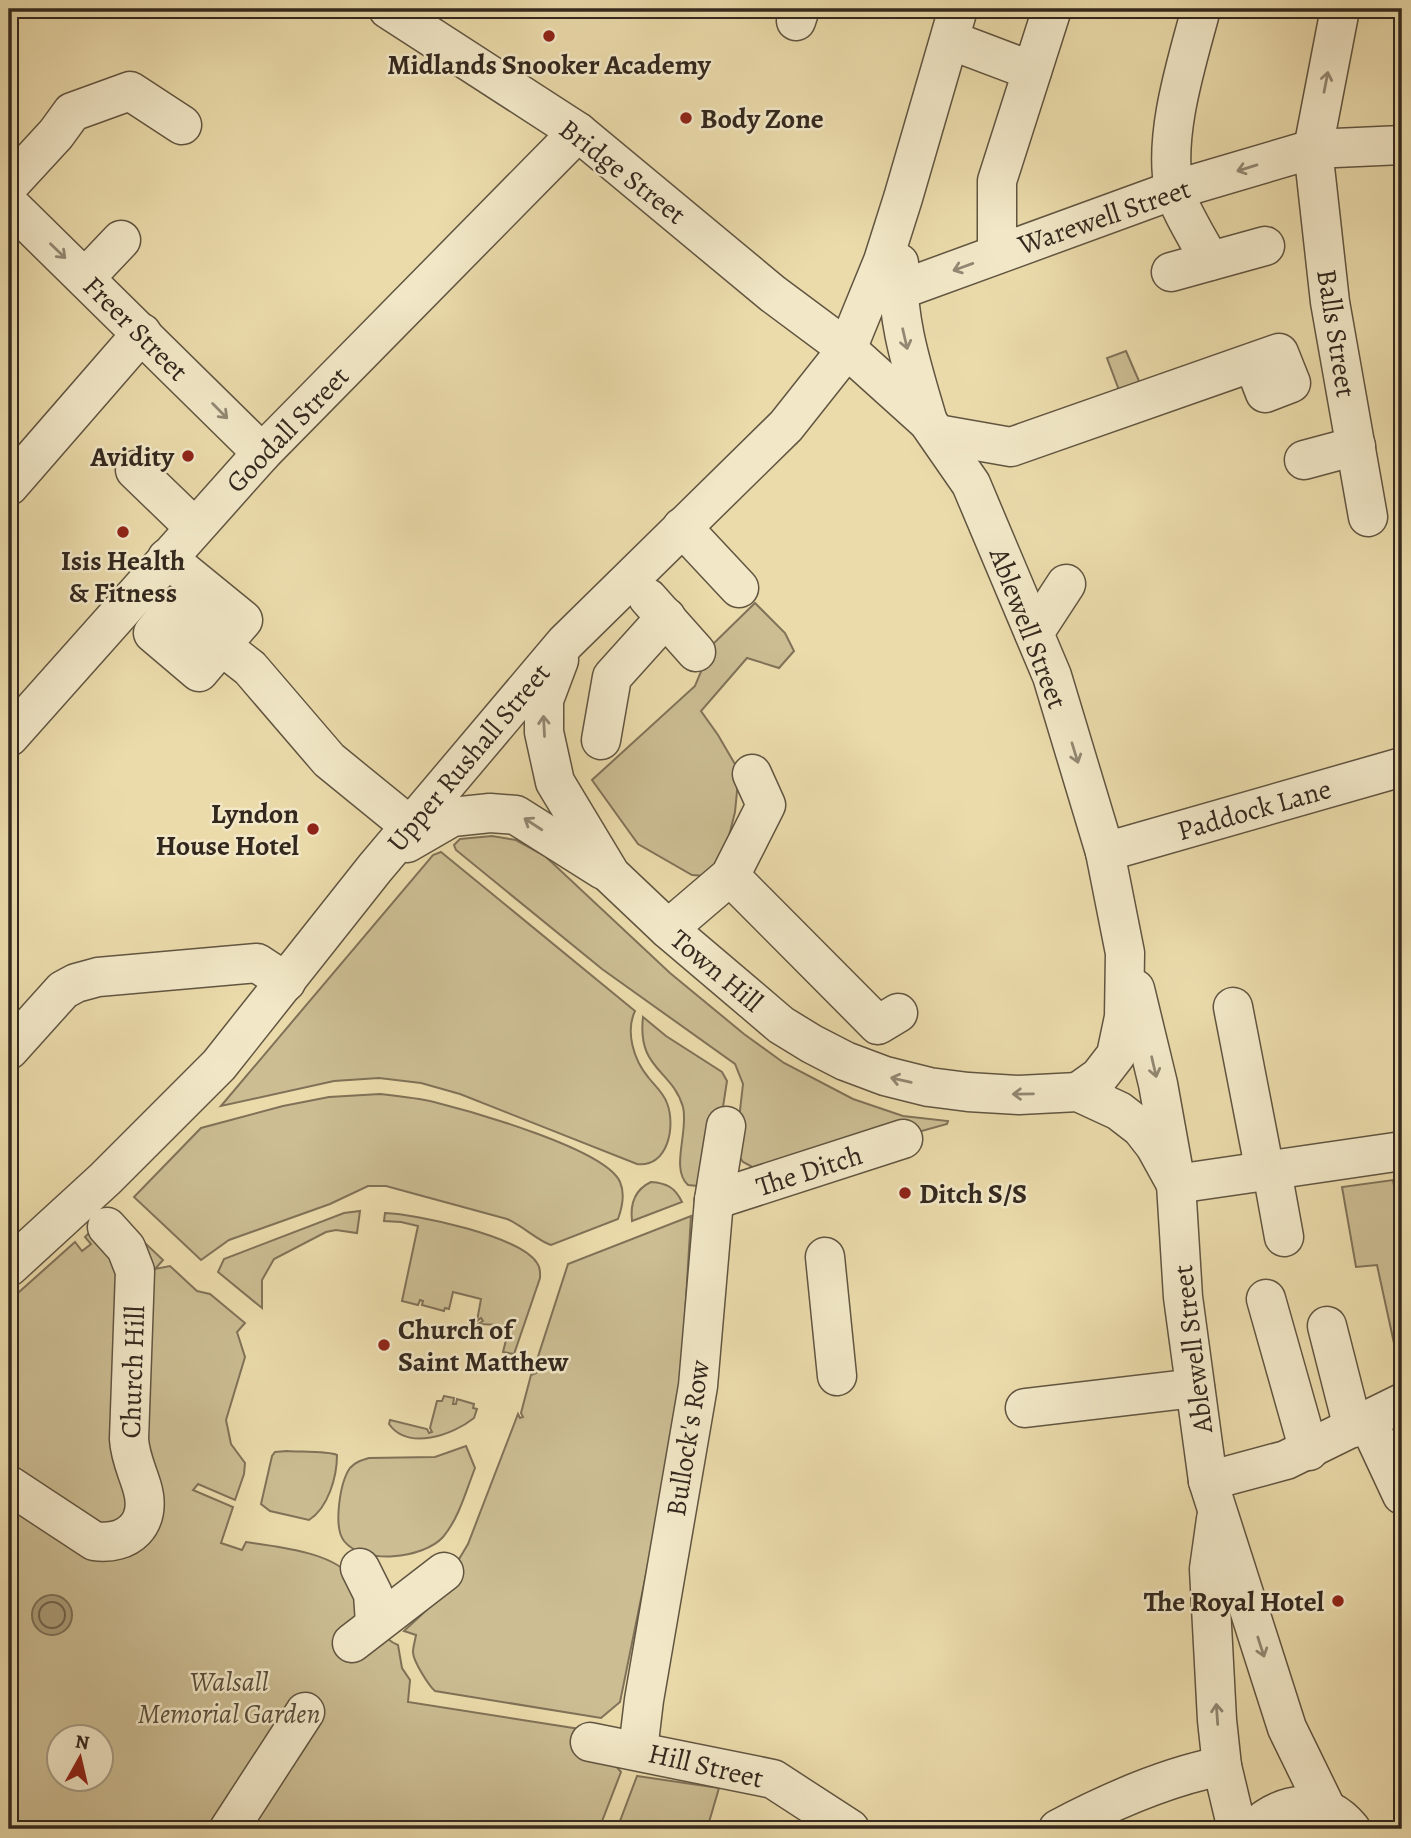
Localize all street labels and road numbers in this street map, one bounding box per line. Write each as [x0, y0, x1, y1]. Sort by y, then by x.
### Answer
street label: Bridge Street [551, 110, 694, 233]
street label: Warewell Street [1012, 170, 1196, 265]
street label: Balls Street [1307, 266, 1365, 400]
street label: Freer Street [74, 268, 196, 390]
street label: Goodall Street [218, 358, 358, 501]
street label: Ablewell Street [980, 542, 1076, 714]
street label: Upper Rushall Street [378, 655, 559, 860]
street label: Paddock Lane [1173, 770, 1336, 850]
street label: Town Hill [662, 921, 771, 1021]
street label: The Ditch [751, 1136, 867, 1206]
street label: Ablewell Street [1164, 1263, 1222, 1436]
street label: Church Hill [112, 1305, 154, 1439]
street label: Bullock's Row [657, 1357, 719, 1519]
street label: Hill Street [645, 1734, 767, 1798]

